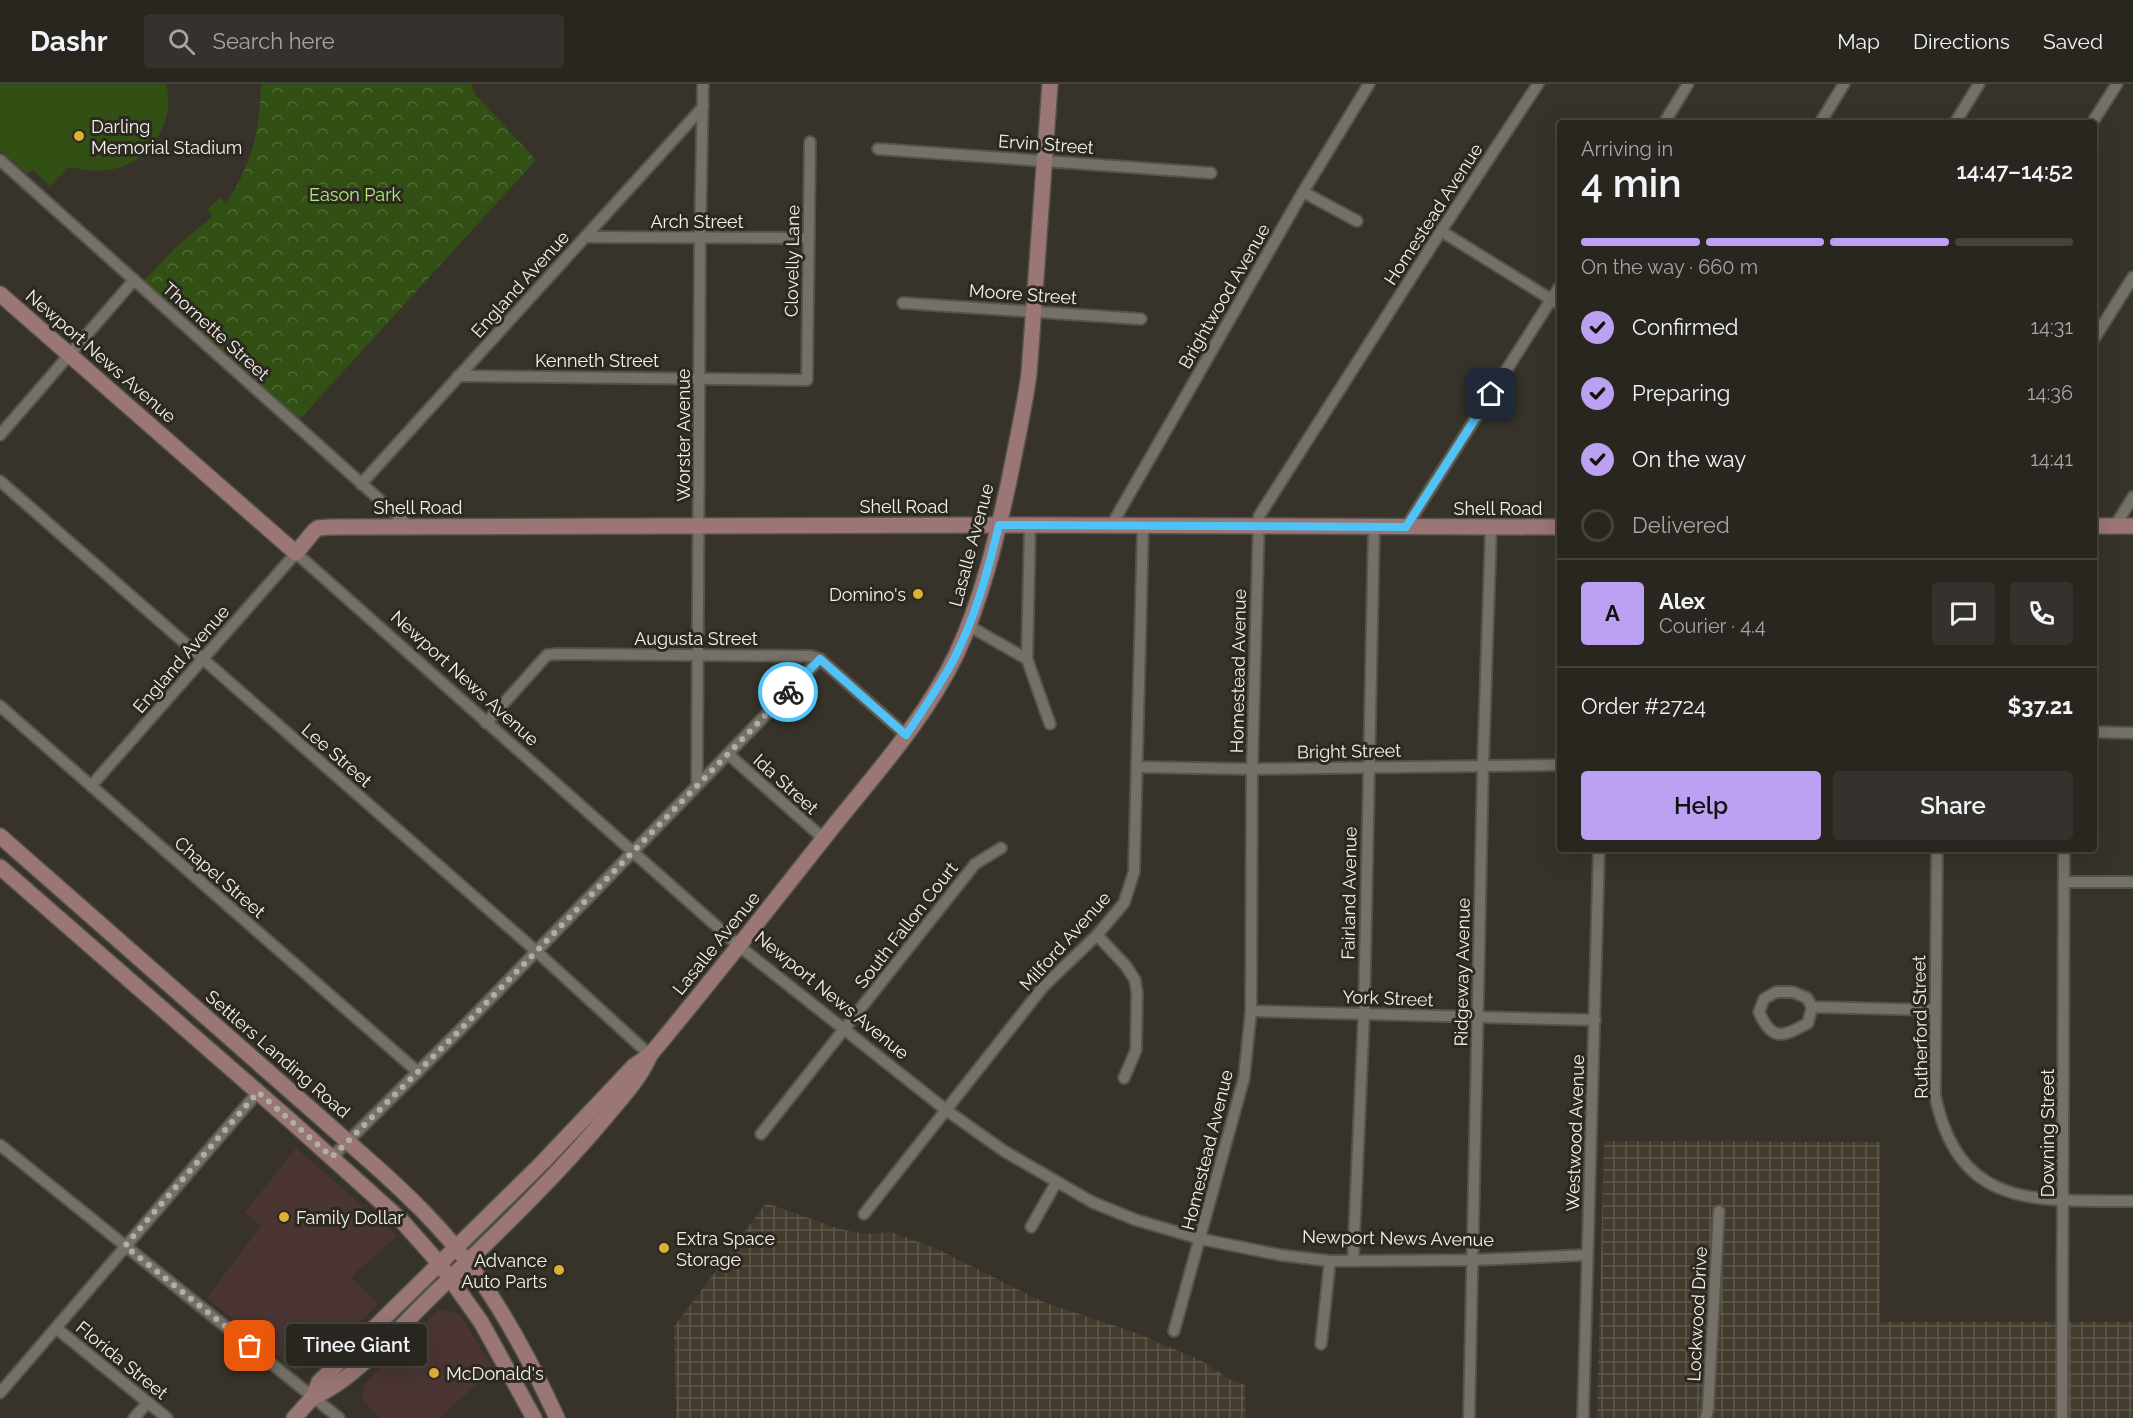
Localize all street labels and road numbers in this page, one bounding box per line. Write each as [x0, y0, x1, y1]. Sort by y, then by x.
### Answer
street label: Ervin Street [998, 130, 1094, 158]
street label: Homestead Avenue [1379, 139, 1487, 289]
street label: Clovelly Lane [781, 204, 803, 317]
street label: Arch Street [650, 211, 744, 232]
street label: Brightwood Avenue [1174, 219, 1274, 372]
street label: England Avenue [467, 226, 574, 342]
street label: Thornette Street [158, 278, 274, 384]
street label: Moore Street [968, 280, 1078, 308]
street label: Newport News Avenue [22, 285, 181, 427]
street label: Kenneth Street [535, 350, 659, 371]
street label: Worster Avenue [673, 368, 694, 501]
street label: Lasalle Avenue [945, 481, 998, 609]
street label: Shell Road [860, 496, 949, 517]
street label: Shell Road [374, 497, 463, 518]
street label: Shell Road [1454, 498, 1543, 519]
street label: Homestead Avenue [1226, 588, 1250, 753]
street label: England Avenue [128, 600, 234, 717]
street label: Newport News Avenue [387, 606, 544, 750]
street label: Augusta Street [634, 628, 758, 649]
street label: Lee Street [298, 719, 376, 791]
street label: Bright Street [1297, 740, 1401, 762]
street label: Ida Street [749, 749, 823, 819]
street label: Fairland Avenue [1337, 826, 1361, 960]
street label: Chapel Street [170, 832, 270, 922]
street label: South Fallon Court [850, 858, 962, 992]
street label: Lasalle Avenue [668, 887, 764, 999]
street label: Milford Avenue [1015, 887, 1115, 995]
street label: Ridgeway Avenue [1450, 897, 1474, 1046]
street label: Newport News Avenue [751, 926, 913, 1064]
street label: Rutherford Street [1908, 955, 1932, 1099]
street label: Settlers Landing Road [202, 986, 354, 1122]
street label: York Street [1342, 986, 1434, 1010]
street label: Westwood Avenue [1562, 1054, 1588, 1212]
street label: Homestead Avenue [1177, 1067, 1237, 1232]
street label: Downing Street [2037, 1069, 2058, 1197]
street label: Newport News Avenue [1302, 1226, 1494, 1250]
street label: Lockwood Drive [1683, 1246, 1711, 1382]
street label: Florida Street [72, 1317, 172, 1403]

